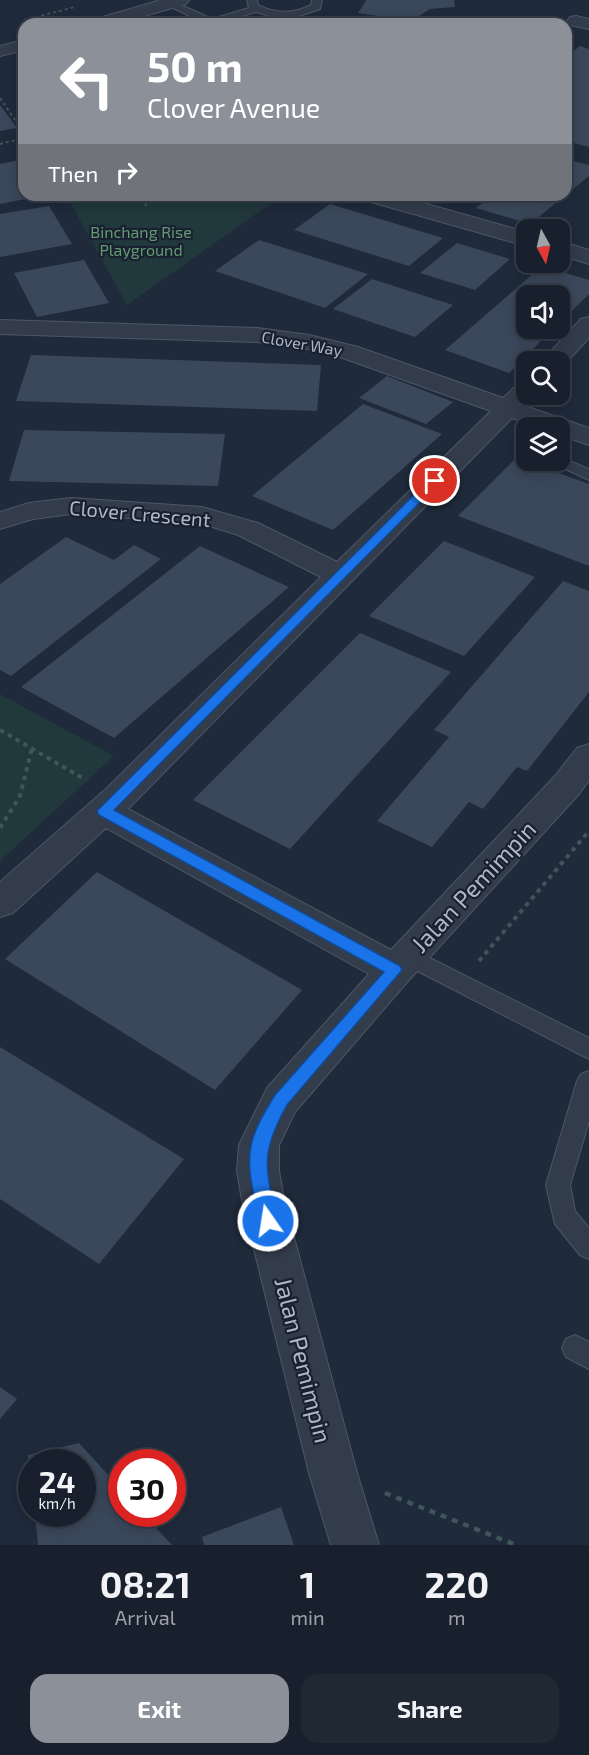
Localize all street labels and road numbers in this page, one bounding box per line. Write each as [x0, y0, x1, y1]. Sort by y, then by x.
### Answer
street label: Clover Way [260, 327, 344, 360]
street label: Clover Crescent [68, 495, 212, 531]
street label: Jalan Pemimpin [405, 814, 541, 958]
street label: Jalan Pemimpin [269, 1274, 339, 1446]

